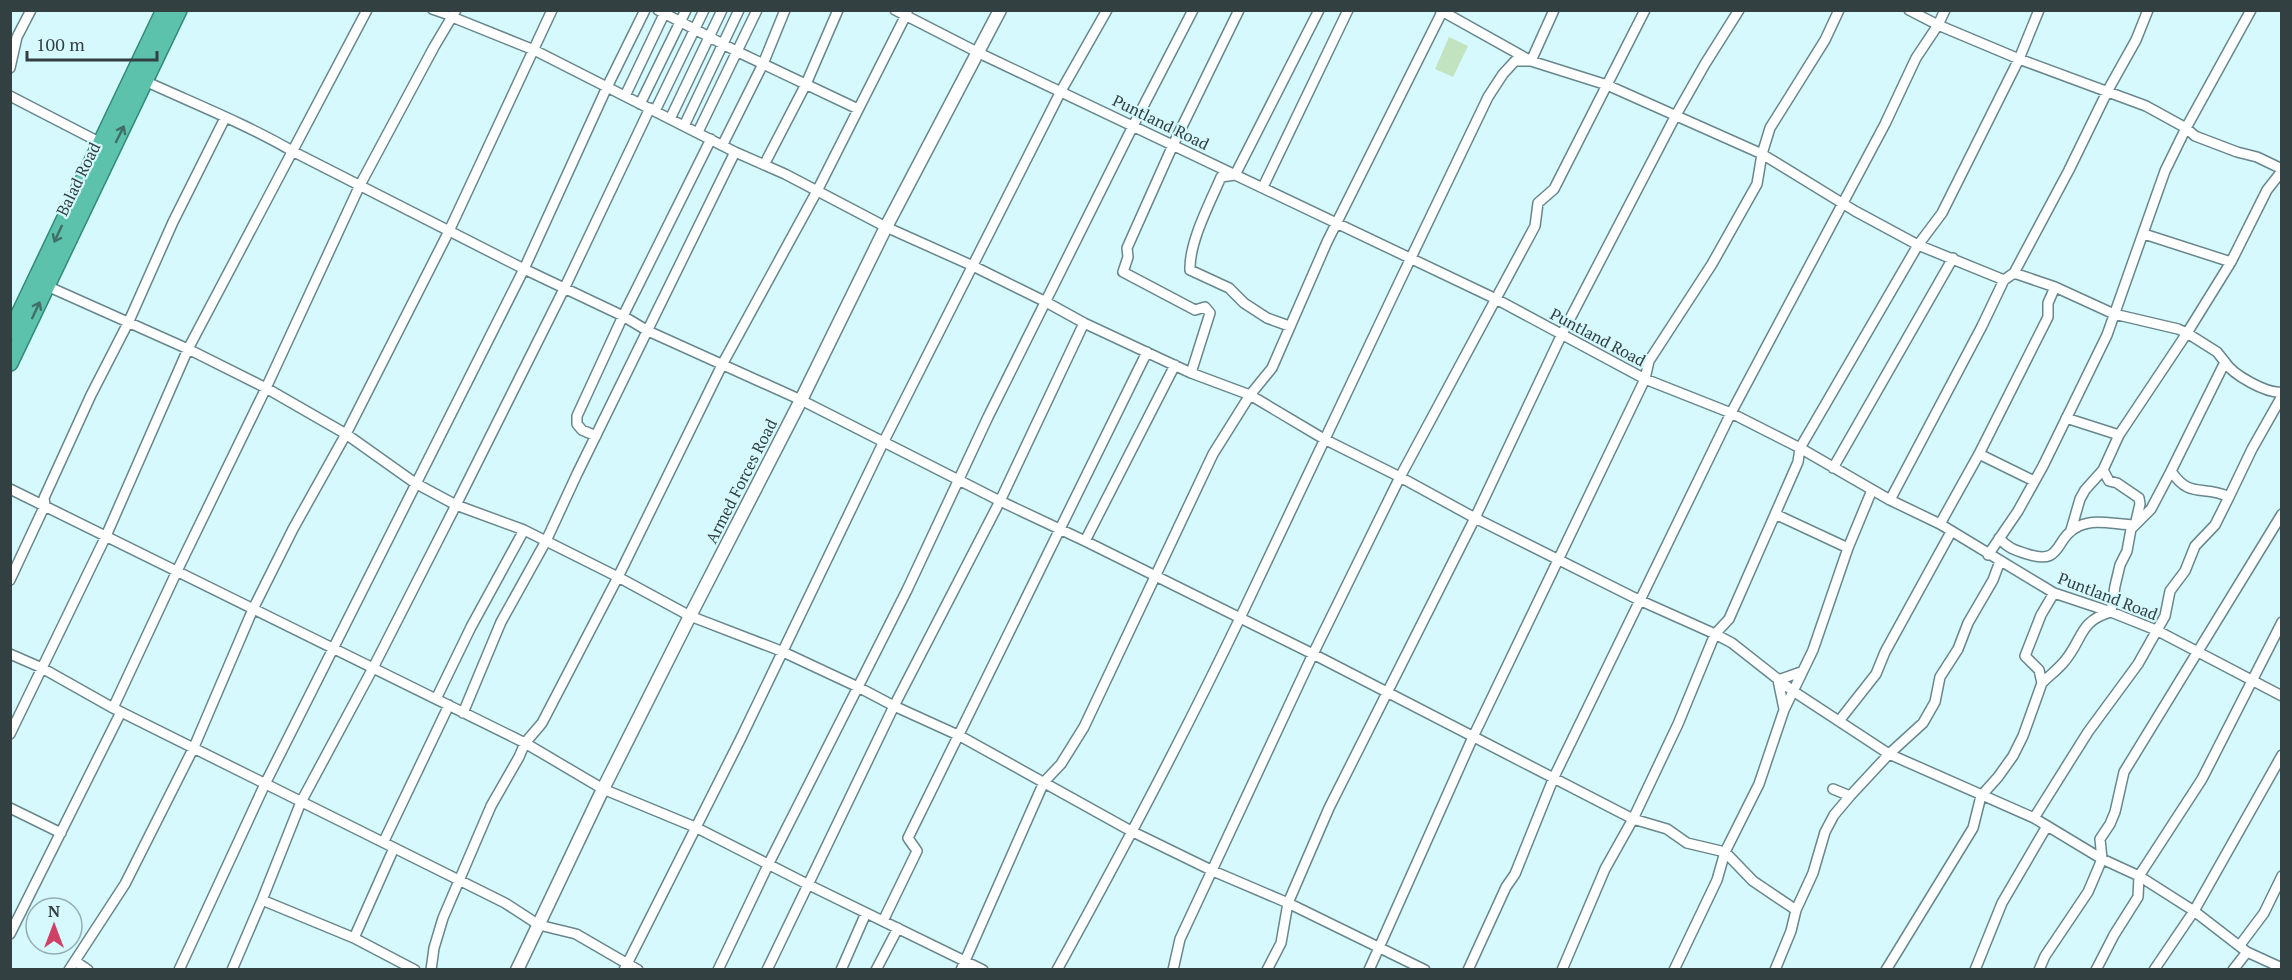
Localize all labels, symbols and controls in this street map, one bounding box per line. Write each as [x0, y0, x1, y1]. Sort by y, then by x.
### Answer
scale bar [27, 24, 158, 62]
text: 100 m [36, 32, 85, 56]
street label: Puntland Road [1109, 89, 1213, 155]
one-way arrow [114, 126, 126, 144]
street label: Balad Road [51, 138, 105, 219]
one-way arrow [51, 225, 63, 243]
one-way arrow [30, 302, 42, 320]
street label: Puntland Road [1546, 303, 1650, 371]
street label: Armed Forces Road [700, 415, 782, 547]
street label: Puntland Road [2055, 567, 2161, 625]
north arrow [24, 896, 84, 956]
text: N [48, 900, 60, 922]

